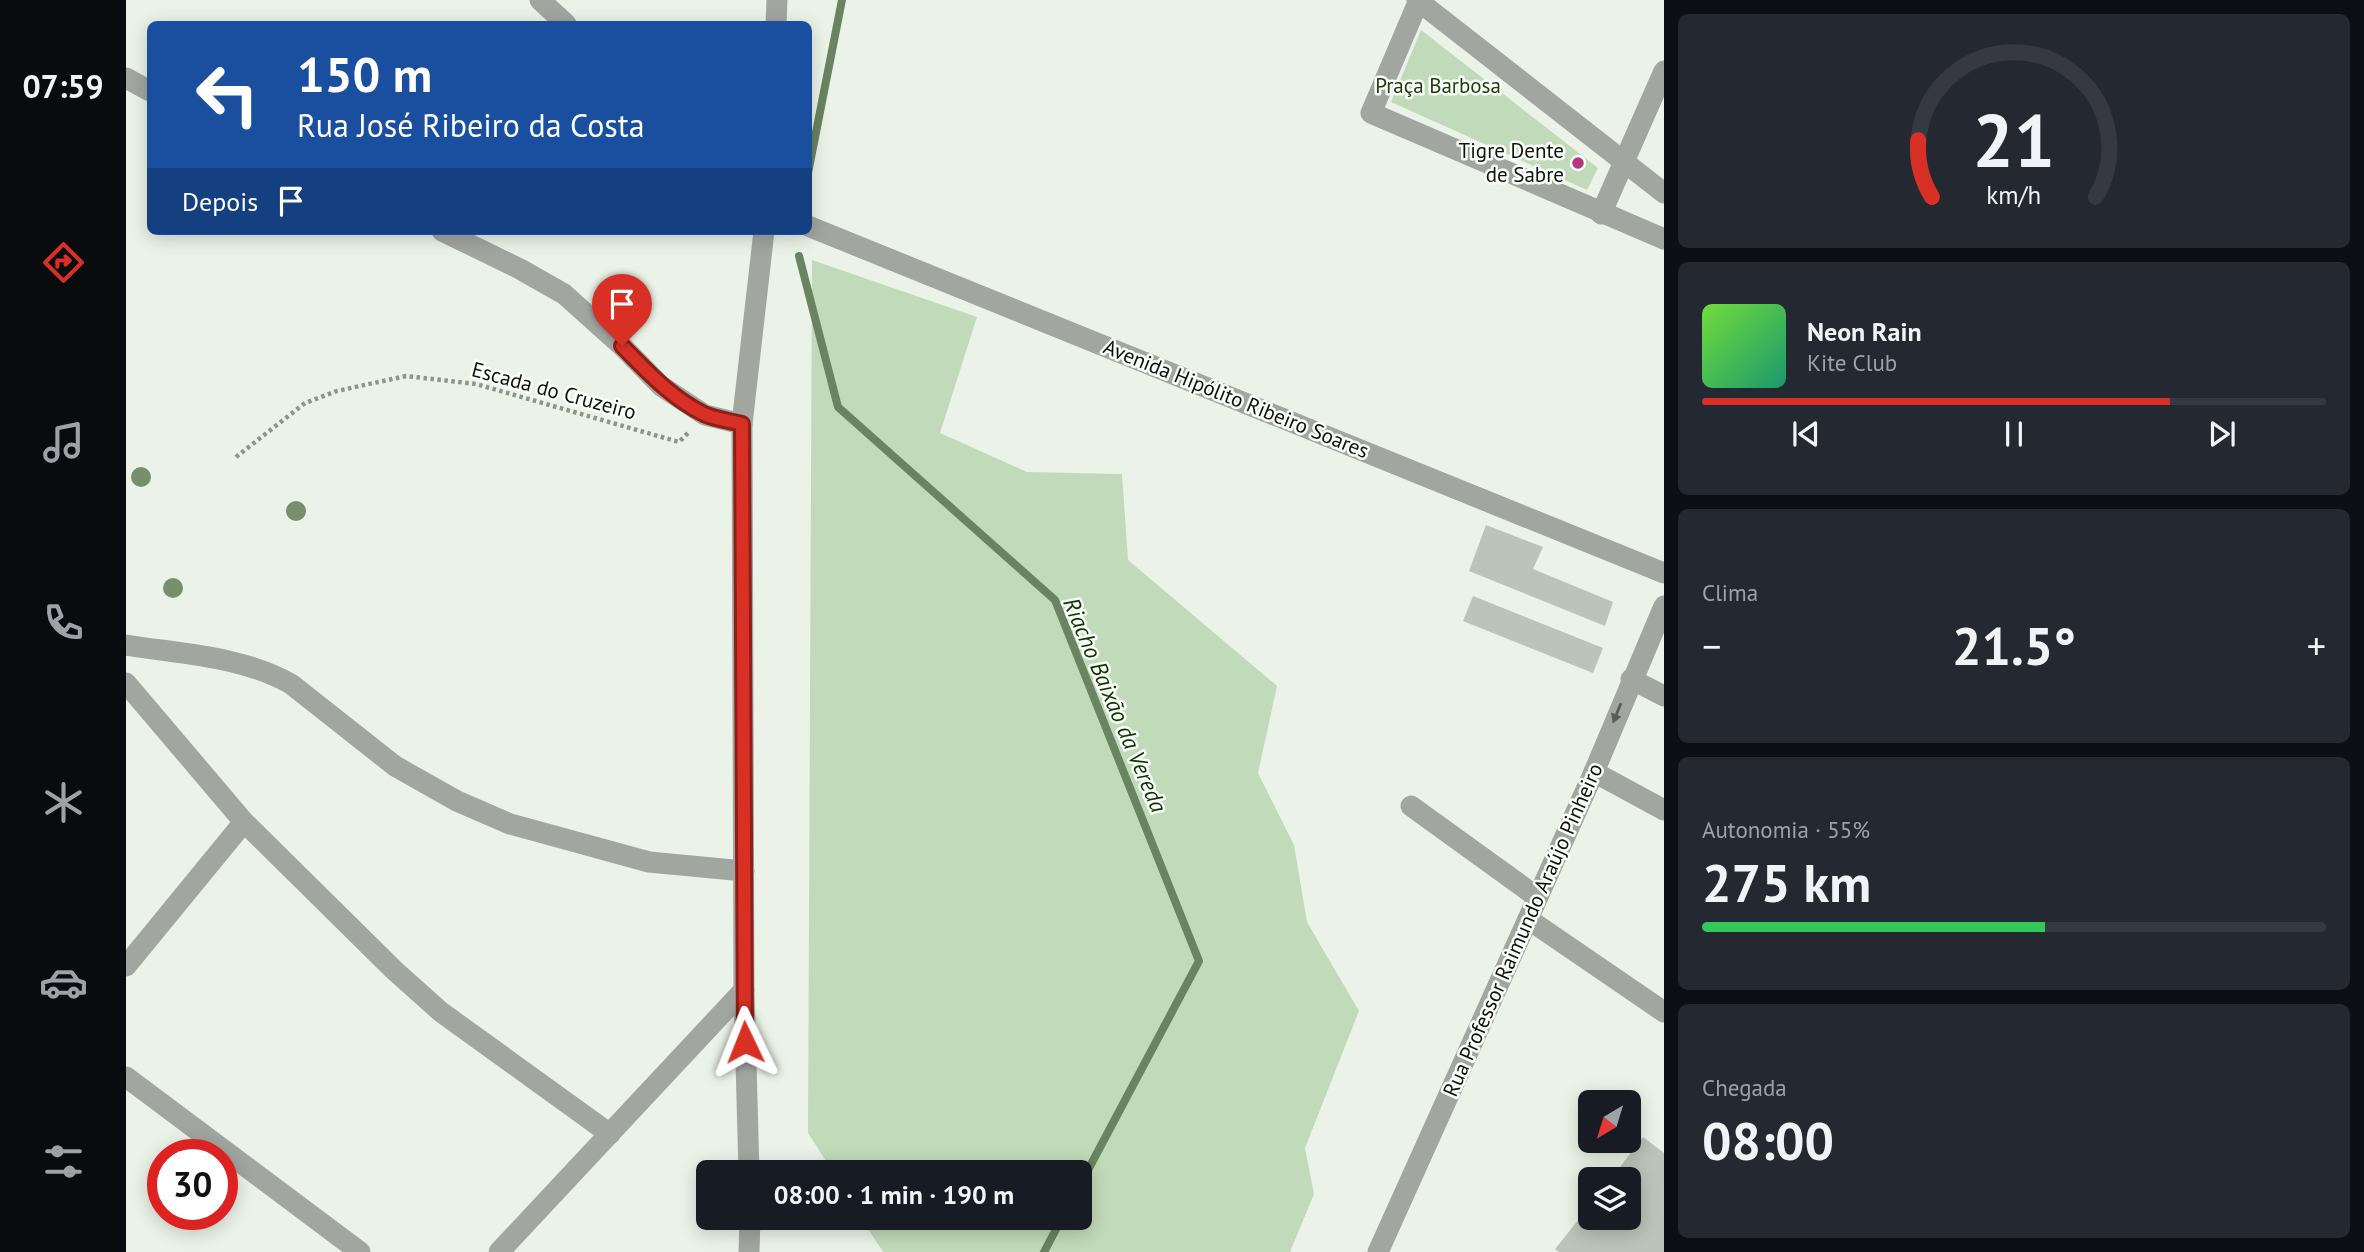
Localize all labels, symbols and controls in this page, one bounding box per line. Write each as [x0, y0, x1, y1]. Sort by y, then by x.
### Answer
text: 150 m [297, 42, 432, 106]
icon: left [182, 49, 273, 140]
text: 07:59 [22, 65, 104, 107]
park label: Praça Barbosa [1375, 72, 1501, 99]
text: 21 [1973, 93, 2055, 187]
text: Rua José Ribeiro da Costa [297, 104, 645, 146]
place label: Tigre Dente de Sabre [1459, 137, 1564, 188]
marker: Tigre Dente de Sabre [1570, 155, 1586, 171]
text: km/h [1987, 179, 2041, 211]
icon: arrive [272, 182, 310, 220]
text: Depois [182, 185, 258, 218]
icon: directions [39, 238, 88, 287]
pin [592, 274, 652, 346]
icon: arrive [603, 285, 641, 323]
text: Neon Rain [1807, 315, 1922, 348]
street label: Avenida Hipólito Ribeiro Soares [1100, 333, 1373, 464]
text: Kite Club [1807, 348, 1897, 377]
street label: Escada do Cruzeiro [469, 356, 639, 425]
icon: previous [1787, 415, 1825, 453]
icon: pause [1995, 415, 2033, 453]
icon: next [2203, 415, 2241, 453]
icon: music [39, 418, 88, 467]
text: Clima [1702, 578, 1758, 607]
water label: Riacho Baixão da Vereda [1057, 593, 1174, 816]
icon: phone [39, 598, 88, 647]
text: 21.5° [1952, 612, 2076, 679]
text: − [1702, 621, 1721, 670]
text: + [2307, 621, 2326, 670]
one-way arrow [1612, 703, 1623, 724]
street label: Rua Professor Raimundo Araújo Pinheiro [1437, 759, 1608, 1101]
icon: climate [39, 778, 88, 827]
text: Autonomia · 55% [1702, 815, 1870, 844]
text: 275 km [1702, 849, 1871, 916]
icon: car [39, 958, 88, 1007]
position arrow [708, 1005, 782, 1079]
text: Chegada [1702, 1073, 1787, 1102]
north arrow [1578, 1090, 1642, 1153]
map controls [1578, 1090, 1641, 1230]
text: 08:00 [1702, 1107, 1834, 1174]
icon: filters [39, 1137, 88, 1186]
speed limit sign: 30 [147, 1139, 238, 1230]
button: layers [1578, 1167, 1641, 1230]
text: 08:00 · 1 min · 190 m [774, 1178, 1014, 1211]

